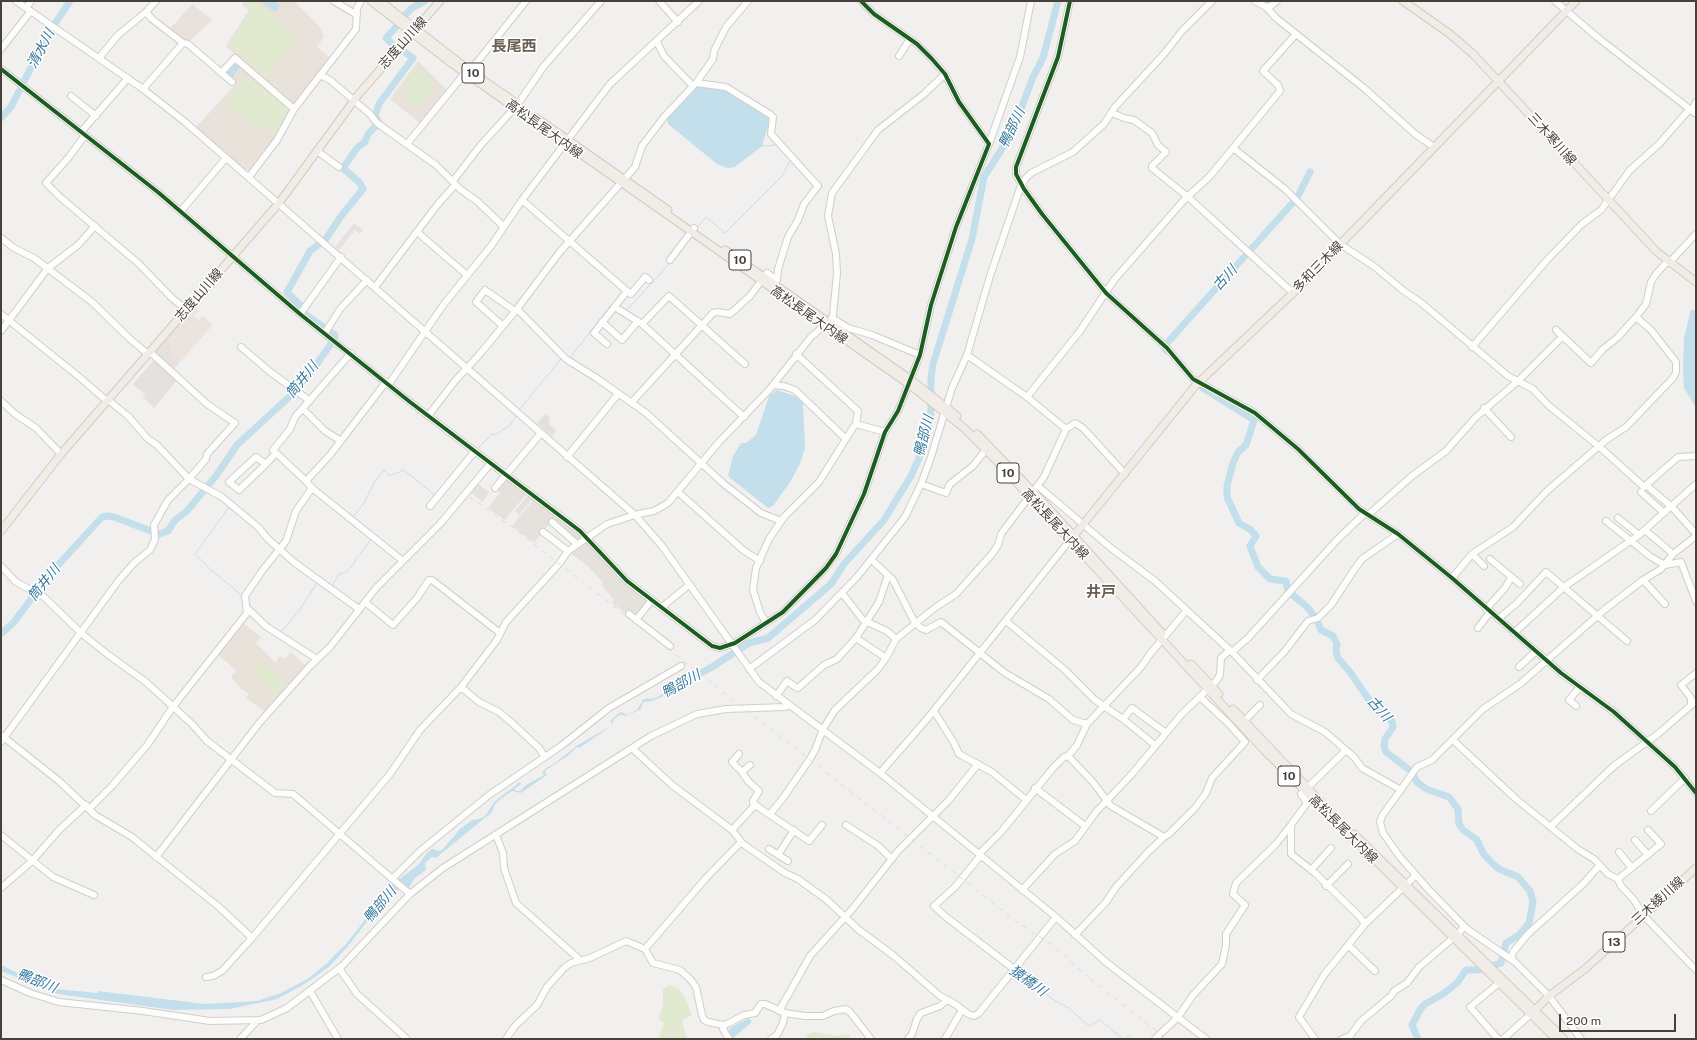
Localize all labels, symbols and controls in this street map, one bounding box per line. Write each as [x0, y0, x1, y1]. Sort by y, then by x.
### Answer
street label: 志度山川線 [375, 14, 431, 72]
water label: 清水川 [24, 27, 58, 71]
district label: 長尾西 [492, 37, 536, 55]
road number: 10 [462, 63, 484, 83]
street label: 高松長尾大内線 [503, 96, 585, 162]
water label: 鴨部川 [995, 105, 1029, 151]
street label: 三木寒川線 [1524, 110, 1580, 168]
street label: 多和三木線 [1290, 238, 1346, 296]
road number: 10 [729, 250, 751, 270]
water label: 古川 [1209, 262, 1241, 294]
street label: 志度山川線 [172, 265, 226, 325]
street label: 高松長尾大内線 [767, 283, 851, 347]
water label: 筒井川 [282, 358, 322, 402]
water label: 鴨部川 [911, 414, 937, 458]
road number: 10 [997, 463, 1019, 483]
street label: 高松長尾大内線 [1018, 485, 1092, 563]
water label: 筒井川 [24, 561, 64, 605]
district label: 井戸 [1086, 583, 1116, 601]
water label: 鴨部川 [659, 666, 703, 702]
water label: 古川 [1363, 693, 1395, 725]
road number: 10 [1278, 766, 1300, 786]
street label: 高松長尾大内線 [1305, 791, 1381, 867]
street label: 三木綾川線 [1629, 873, 1687, 929]
water label: 鴨部川 [360, 884, 400, 926]
road number: 13 [1603, 932, 1625, 952]
water label: 猿橋川 [1006, 962, 1050, 1000]
water label: 鴨部川 [14, 965, 60, 997]
scale bar [1561, 1006, 1678, 1032]
text: 200 m [1566, 1014, 1601, 1028]

